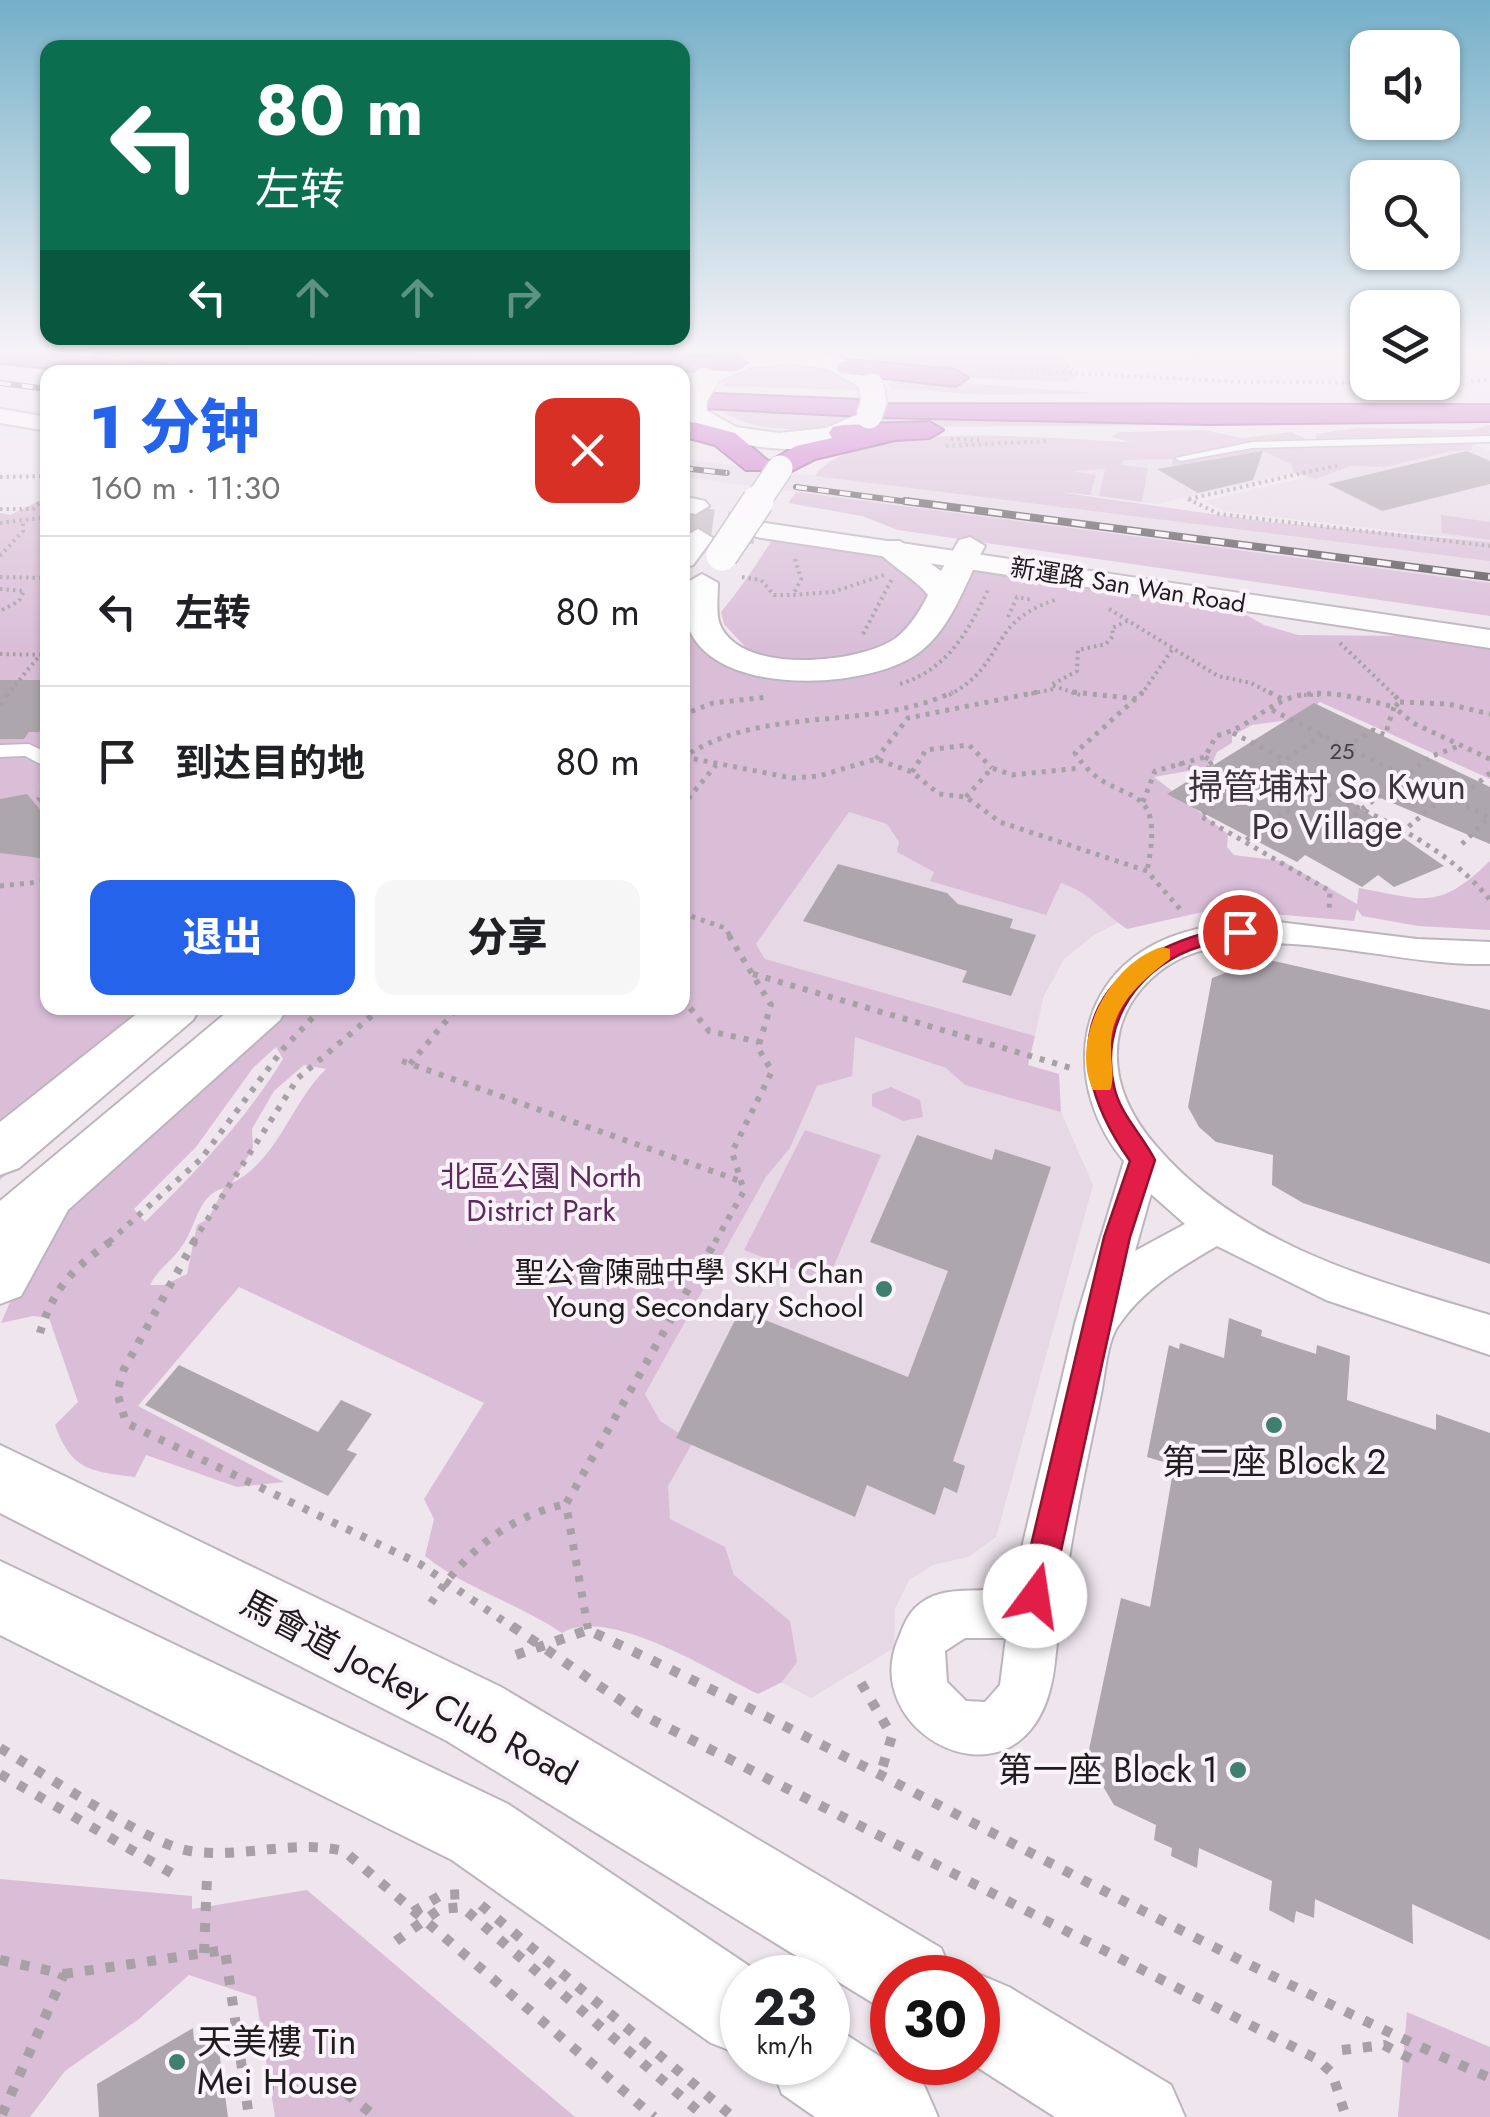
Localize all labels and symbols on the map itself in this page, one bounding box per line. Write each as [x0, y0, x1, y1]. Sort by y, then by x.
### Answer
street label: 新運路 San Wan Road [1008, 549, 1248, 621]
house number: 25 [1330, 735, 1354, 767]
district label: 掃管埔村 So Kwun Po Village [1188, 762, 1466, 852]
pin [1198, 890, 1283, 975]
park label: 北區公園 North District Park [440, 1155, 642, 1232]
place label: 聖公會陳融中學 SKH Chan Young Secondary School [515, 1251, 864, 1328]
marker: 聖公會陳融中學 SKH Chan Young Secondary School [873, 1278, 895, 1300]
marker: 第二座 Block 2 [1263, 1414, 1285, 1436]
place label: 第二座 Block 2 [1162, 1437, 1386, 1487]
position arrow [983, 1544, 1087, 1648]
street label: 馬會道 Jockey Club Road [232, 1578, 586, 1798]
place label: 第一座 Block 1 [997, 1745, 1218, 1795]
marker: 第一座 Block 1 [1227, 1759, 1249, 1781]
speed limit sign: 30 [870, 1955, 1000, 2085]
place label: 天美樓 Tin Mei House [197, 2017, 358, 2107]
marker: 天美樓 Tin Mei House [166, 2051, 188, 2073]

